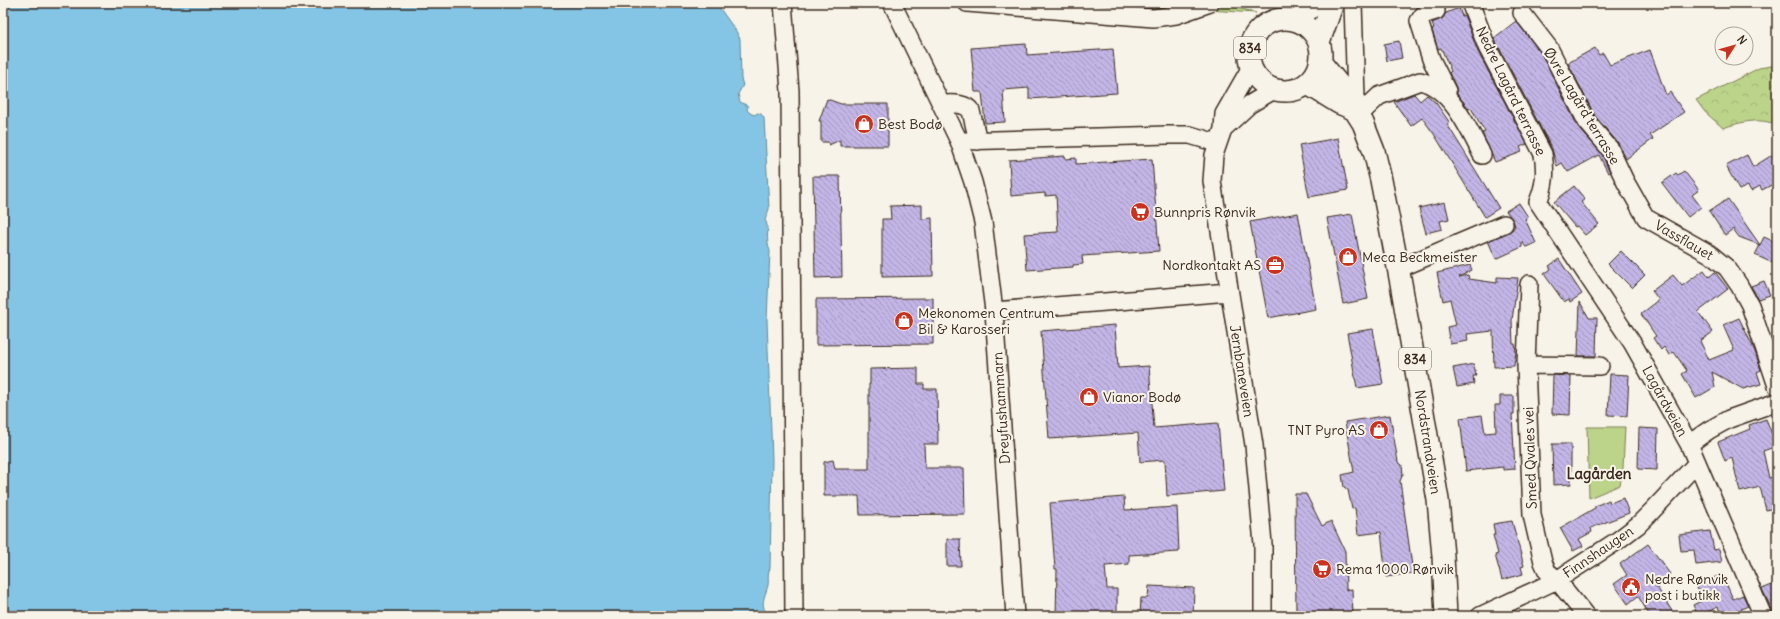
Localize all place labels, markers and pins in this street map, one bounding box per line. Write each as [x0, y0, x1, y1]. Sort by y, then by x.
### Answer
shop icon: Best Bodø [853, 113, 875, 135]
place label: Best Bodø [878, 115, 942, 133]
supermarket icon: Bunnpris Rønvik [1129, 201, 1151, 223]
place label: Bunnpris Rønvik [1154, 203, 1256, 221]
shop icon: Meca Beckmeister [1337, 246, 1359, 268]
place label: Meca Beckmeister [1362, 248, 1478, 266]
office icon: Nordkontakt AS [1264, 254, 1286, 276]
place label: Nordkontakt AS [1162, 256, 1261, 274]
place label: Mekonomen Centrum Bil & Karosseri [918, 304, 1054, 338]
shop icon: Mekonomen Centrum Bil & Karosseri [893, 310, 915, 332]
shop icon: Vianor Bodø [1078, 386, 1100, 408]
place label: Vianor Bodø [1103, 388, 1181, 406]
shop icon: TNT Pyro AS [1368, 419, 1390, 441]
place label: TNT Pyro AS [1287, 421, 1365, 439]
supermarket icon: Rema 1000 Rønvik [1311, 558, 1333, 580]
place label: Rema 1000 Rønvik [1336, 560, 1454, 578]
place label: Nedre Rønvik post i butikk [1645, 570, 1728, 604]
public building icon: Nedre Rønvik post i butikk [1620, 576, 1642, 598]

